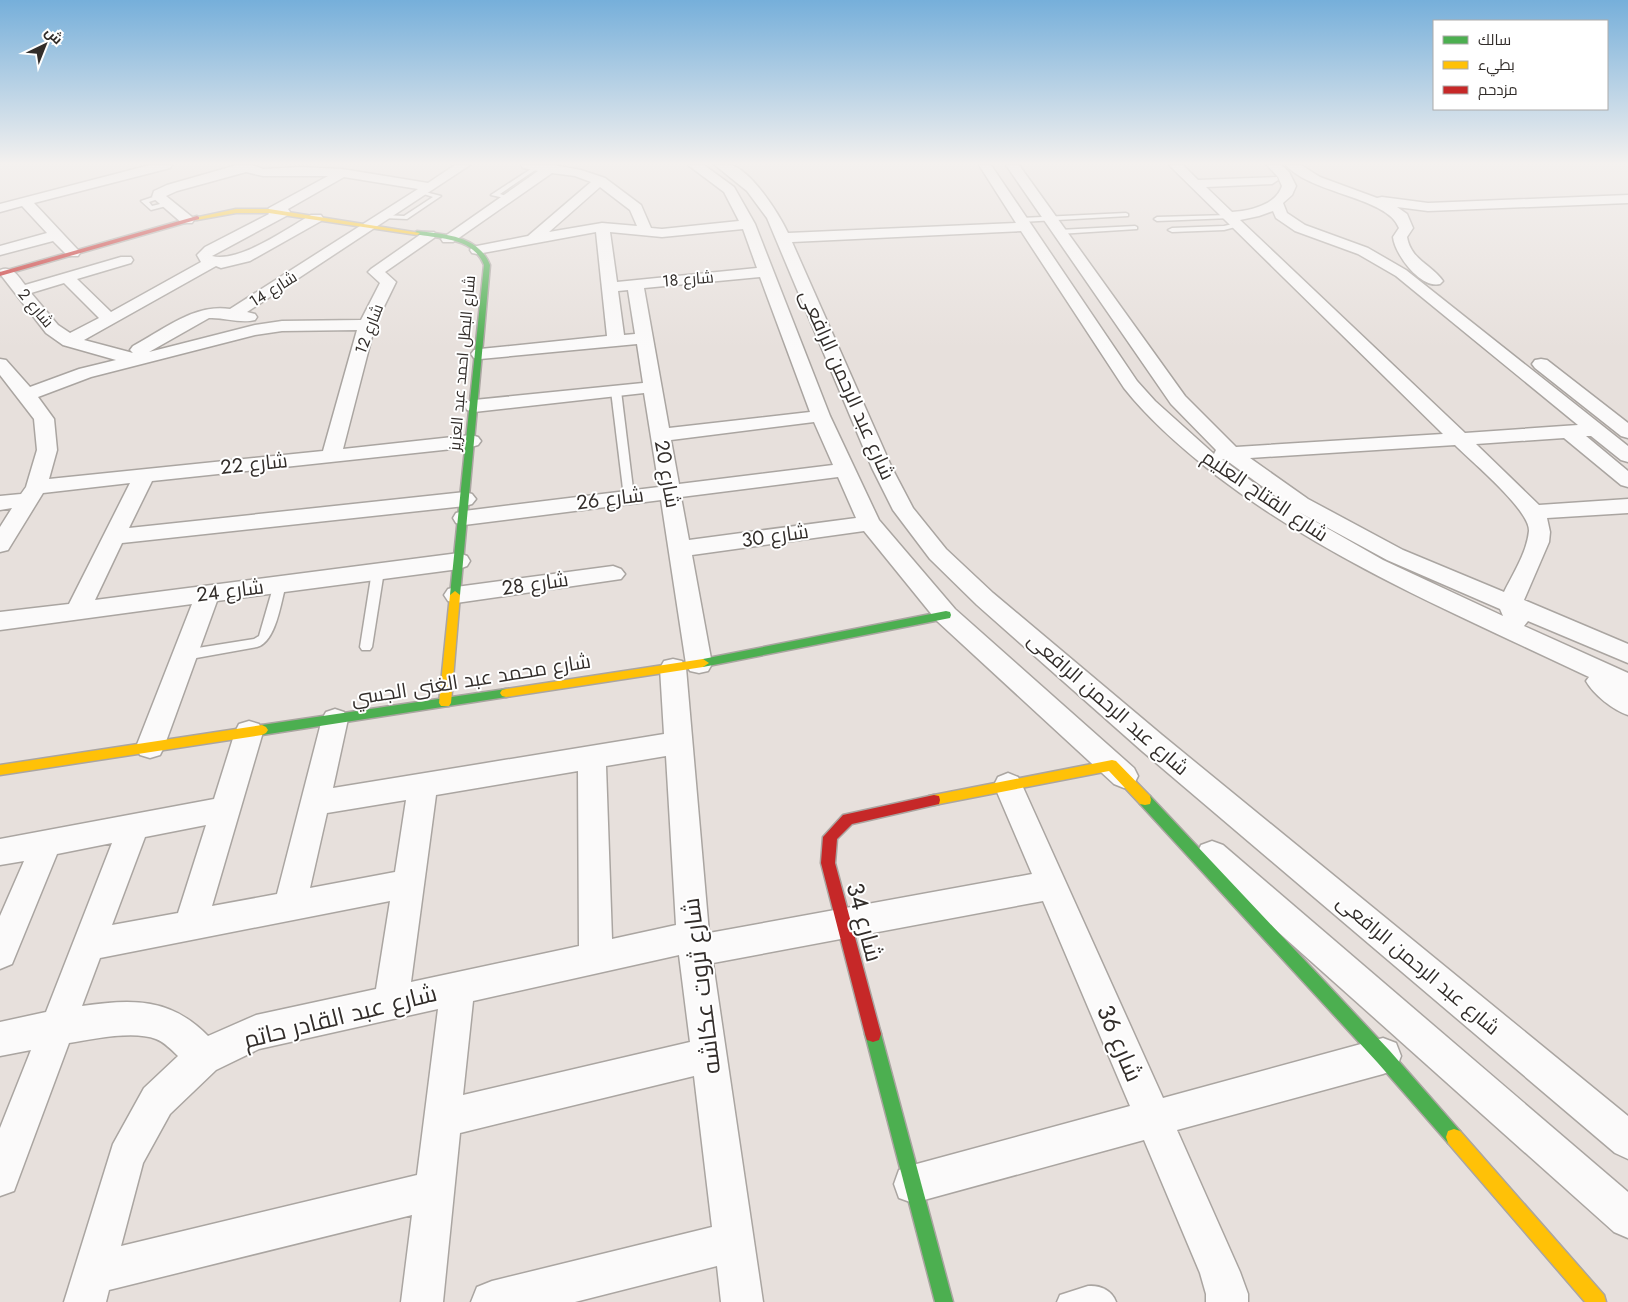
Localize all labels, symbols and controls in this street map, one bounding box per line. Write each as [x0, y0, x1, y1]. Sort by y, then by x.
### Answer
north arrow [20, 20, 70, 70]
legend [1433, 20, 1608, 110]
text: ش [40, 22, 67, 49]
text: سالك [1478, 29, 1511, 51]
text: بطيء [1478, 54, 1515, 77]
text: مزدحم [1478, 79, 1518, 101]
street label: شارع 14 [245, 265, 301, 313]
street label: شارع 18 [661, 265, 715, 293]
street label: شارع البطل احمد عبد العزيز [443, 274, 481, 453]
street label: شارع 2 [13, 283, 59, 333]
street label: شارع عبد الرحمن الرافعى [792, 285, 902, 485]
street label: شارع 12 [349, 301, 389, 357]
street label: شارع 20 [647, 438, 687, 510]
street label: شارع الفتاح العليم [1196, 443, 1334, 549]
street label: شارع 22 [219, 446, 289, 482]
street label: شارع 26 [575, 480, 645, 518]
street label: شارع 30 [739, 517, 811, 555]
street label: شارع 28 [500, 565, 570, 603]
street label: شارع 24 [195, 572, 265, 610]
street label: شارع عبد الرحمن الرافعى [1021, 626, 1195, 782]
street label: شارع محمد عبد الغنى الجسي [349, 647, 593, 713]
street label: شارع 34 [838, 878, 892, 966]
street label: شارع عبد الرحمن الرافعى [1330, 888, 1506, 1042]
street label: شارع ثروت عكاشه [673, 896, 729, 1076]
street label: شارع عبد القادر حاتم [240, 975, 440, 1057]
street label: شارع 36 [1088, 999, 1152, 1087]

